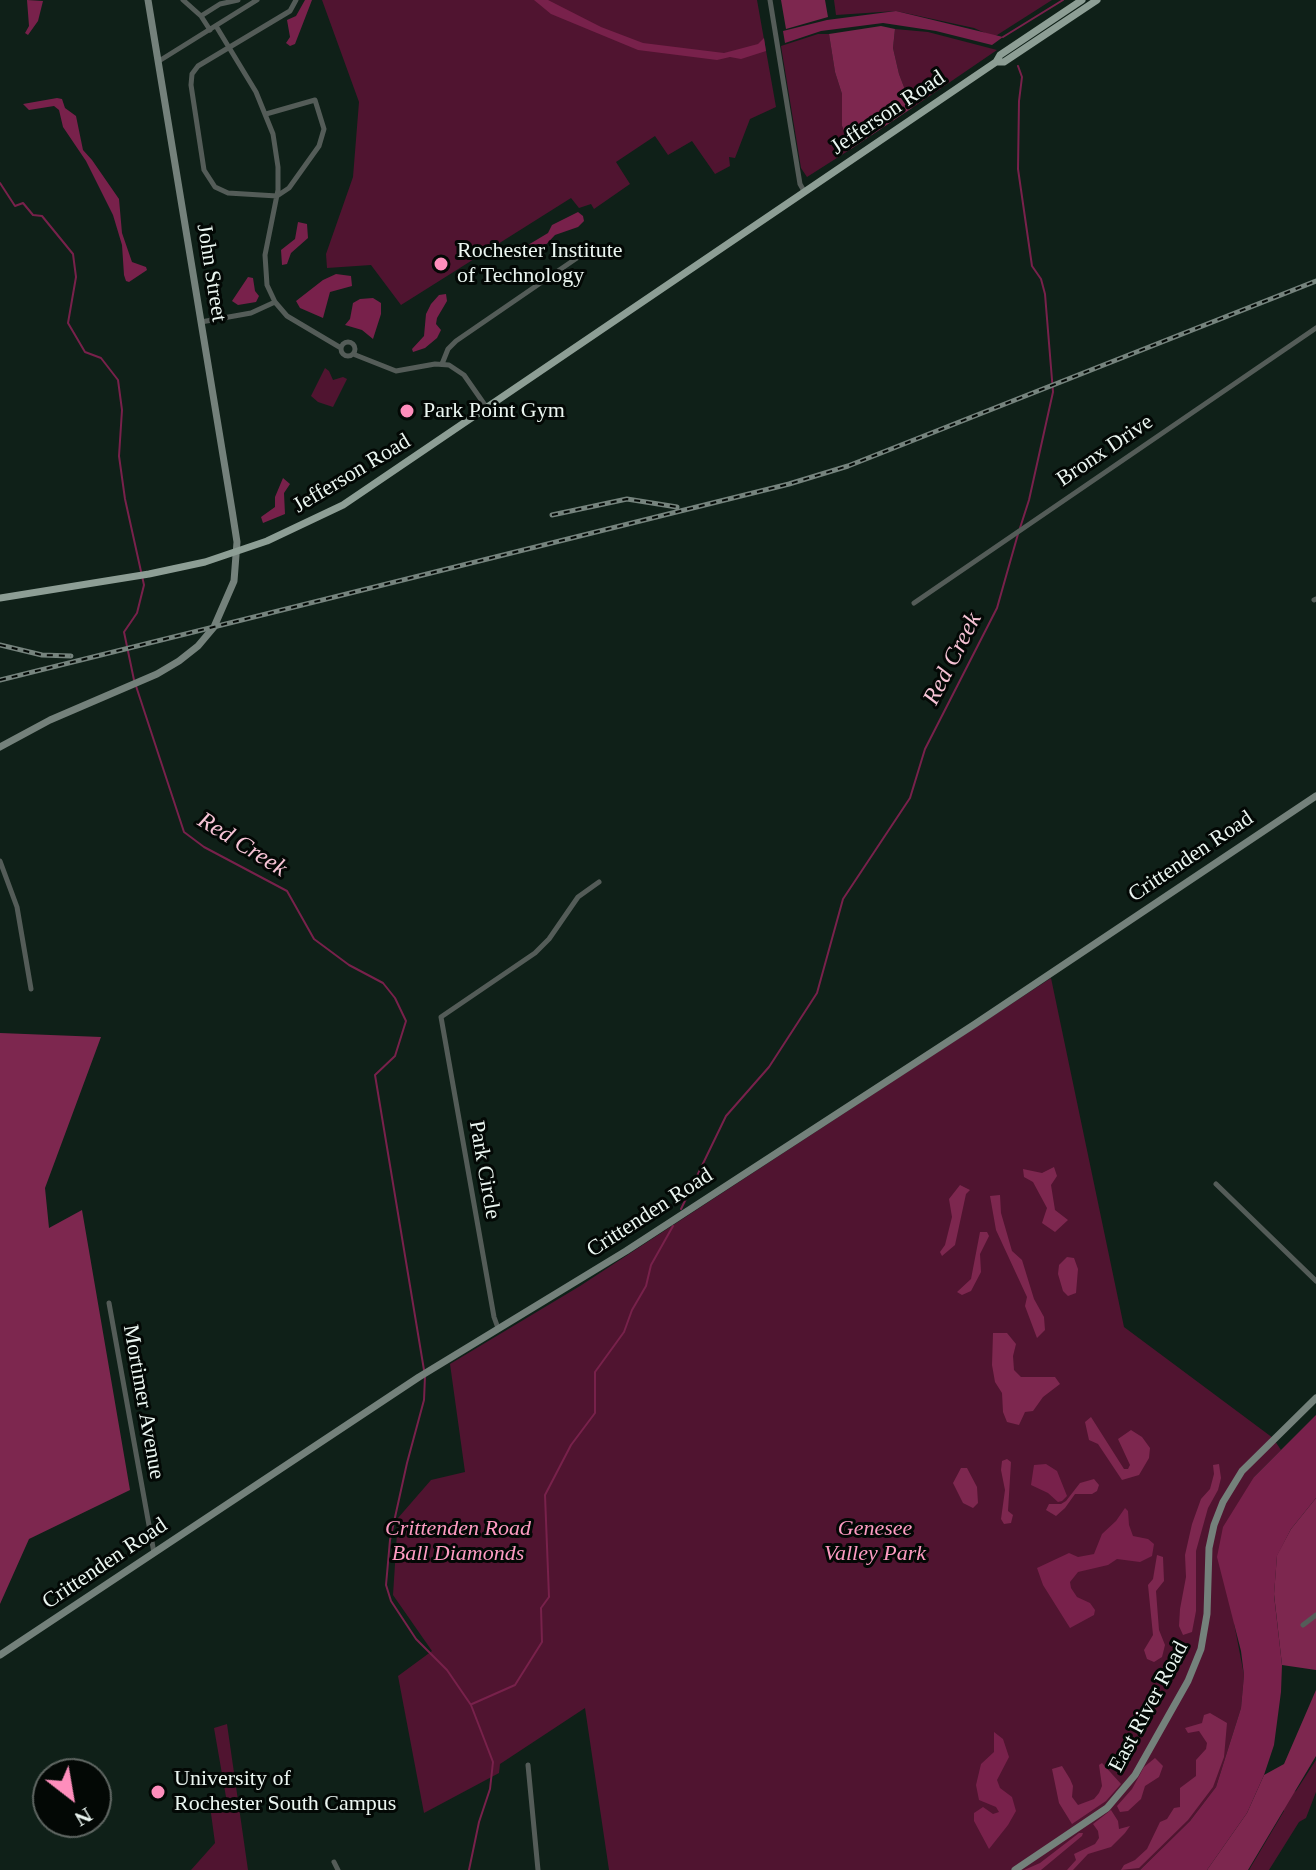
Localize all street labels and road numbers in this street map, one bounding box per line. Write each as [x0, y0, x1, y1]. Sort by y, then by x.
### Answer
street label: Jefferson Road [826, 65, 950, 161]
street label: John Street [190, 222, 232, 324]
street label: Bronx Drive [1052, 409, 1158, 493]
street label: Jefferson Road [289, 429, 415, 519]
street label: Crittenden Road [1124, 806, 1258, 908]
street label: Park Circle [462, 1119, 506, 1221]
street label: Crittenden Road [582, 1162, 718, 1264]
street label: Mortimer Avenue [116, 1323, 170, 1481]
street label: Crittenden Road [38, 1513, 172, 1615]
street label: East River Road [1103, 1637, 1195, 1777]

